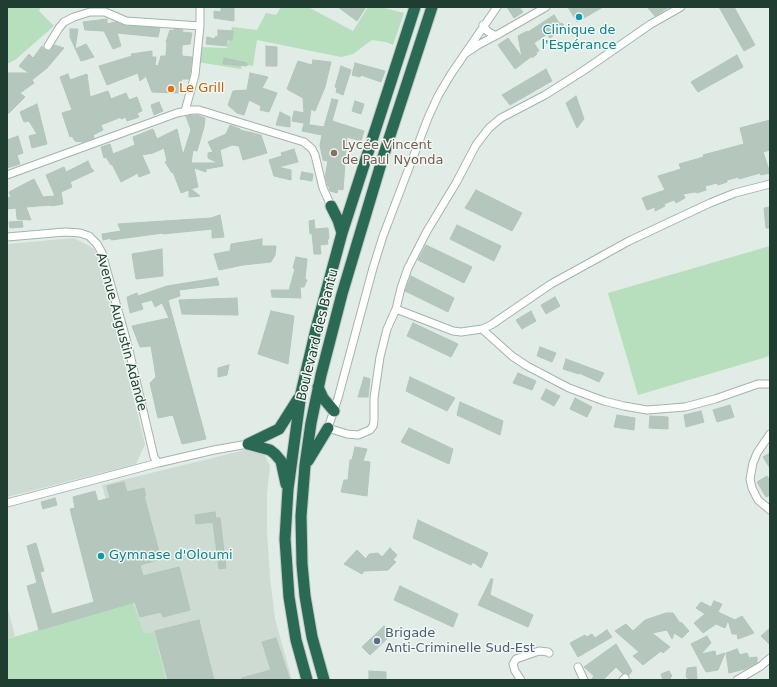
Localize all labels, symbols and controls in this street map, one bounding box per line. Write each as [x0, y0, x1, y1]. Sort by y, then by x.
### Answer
marker: Clinique de l'Espérance [574, 12, 584, 22]
place label: Clinique de l'Espérance [541, 23, 617, 54]
place label: Le Grill [179, 81, 224, 97]
marker: Le Grill [166, 84, 176, 94]
place label: Lycée Vincent de Paul Nyonda [342, 138, 443, 169]
marker: Lycée Vincent de Paul Nyonda [329, 148, 339, 158]
street label: Avenue Augustin Adande [92, 251, 150, 413]
street label: Boulevard des Bantu [294, 267, 342, 403]
place label: Gymnase d'Oloumi [109, 548, 233, 564]
marker: Gymnase d'Oloumi [96, 551, 106, 561]
place label: Brigade Anti-Criminelle Sud-Est [385, 626, 535, 657]
marker: Brigade Anti-Criminelle Sud-Est [372, 636, 382, 646]

